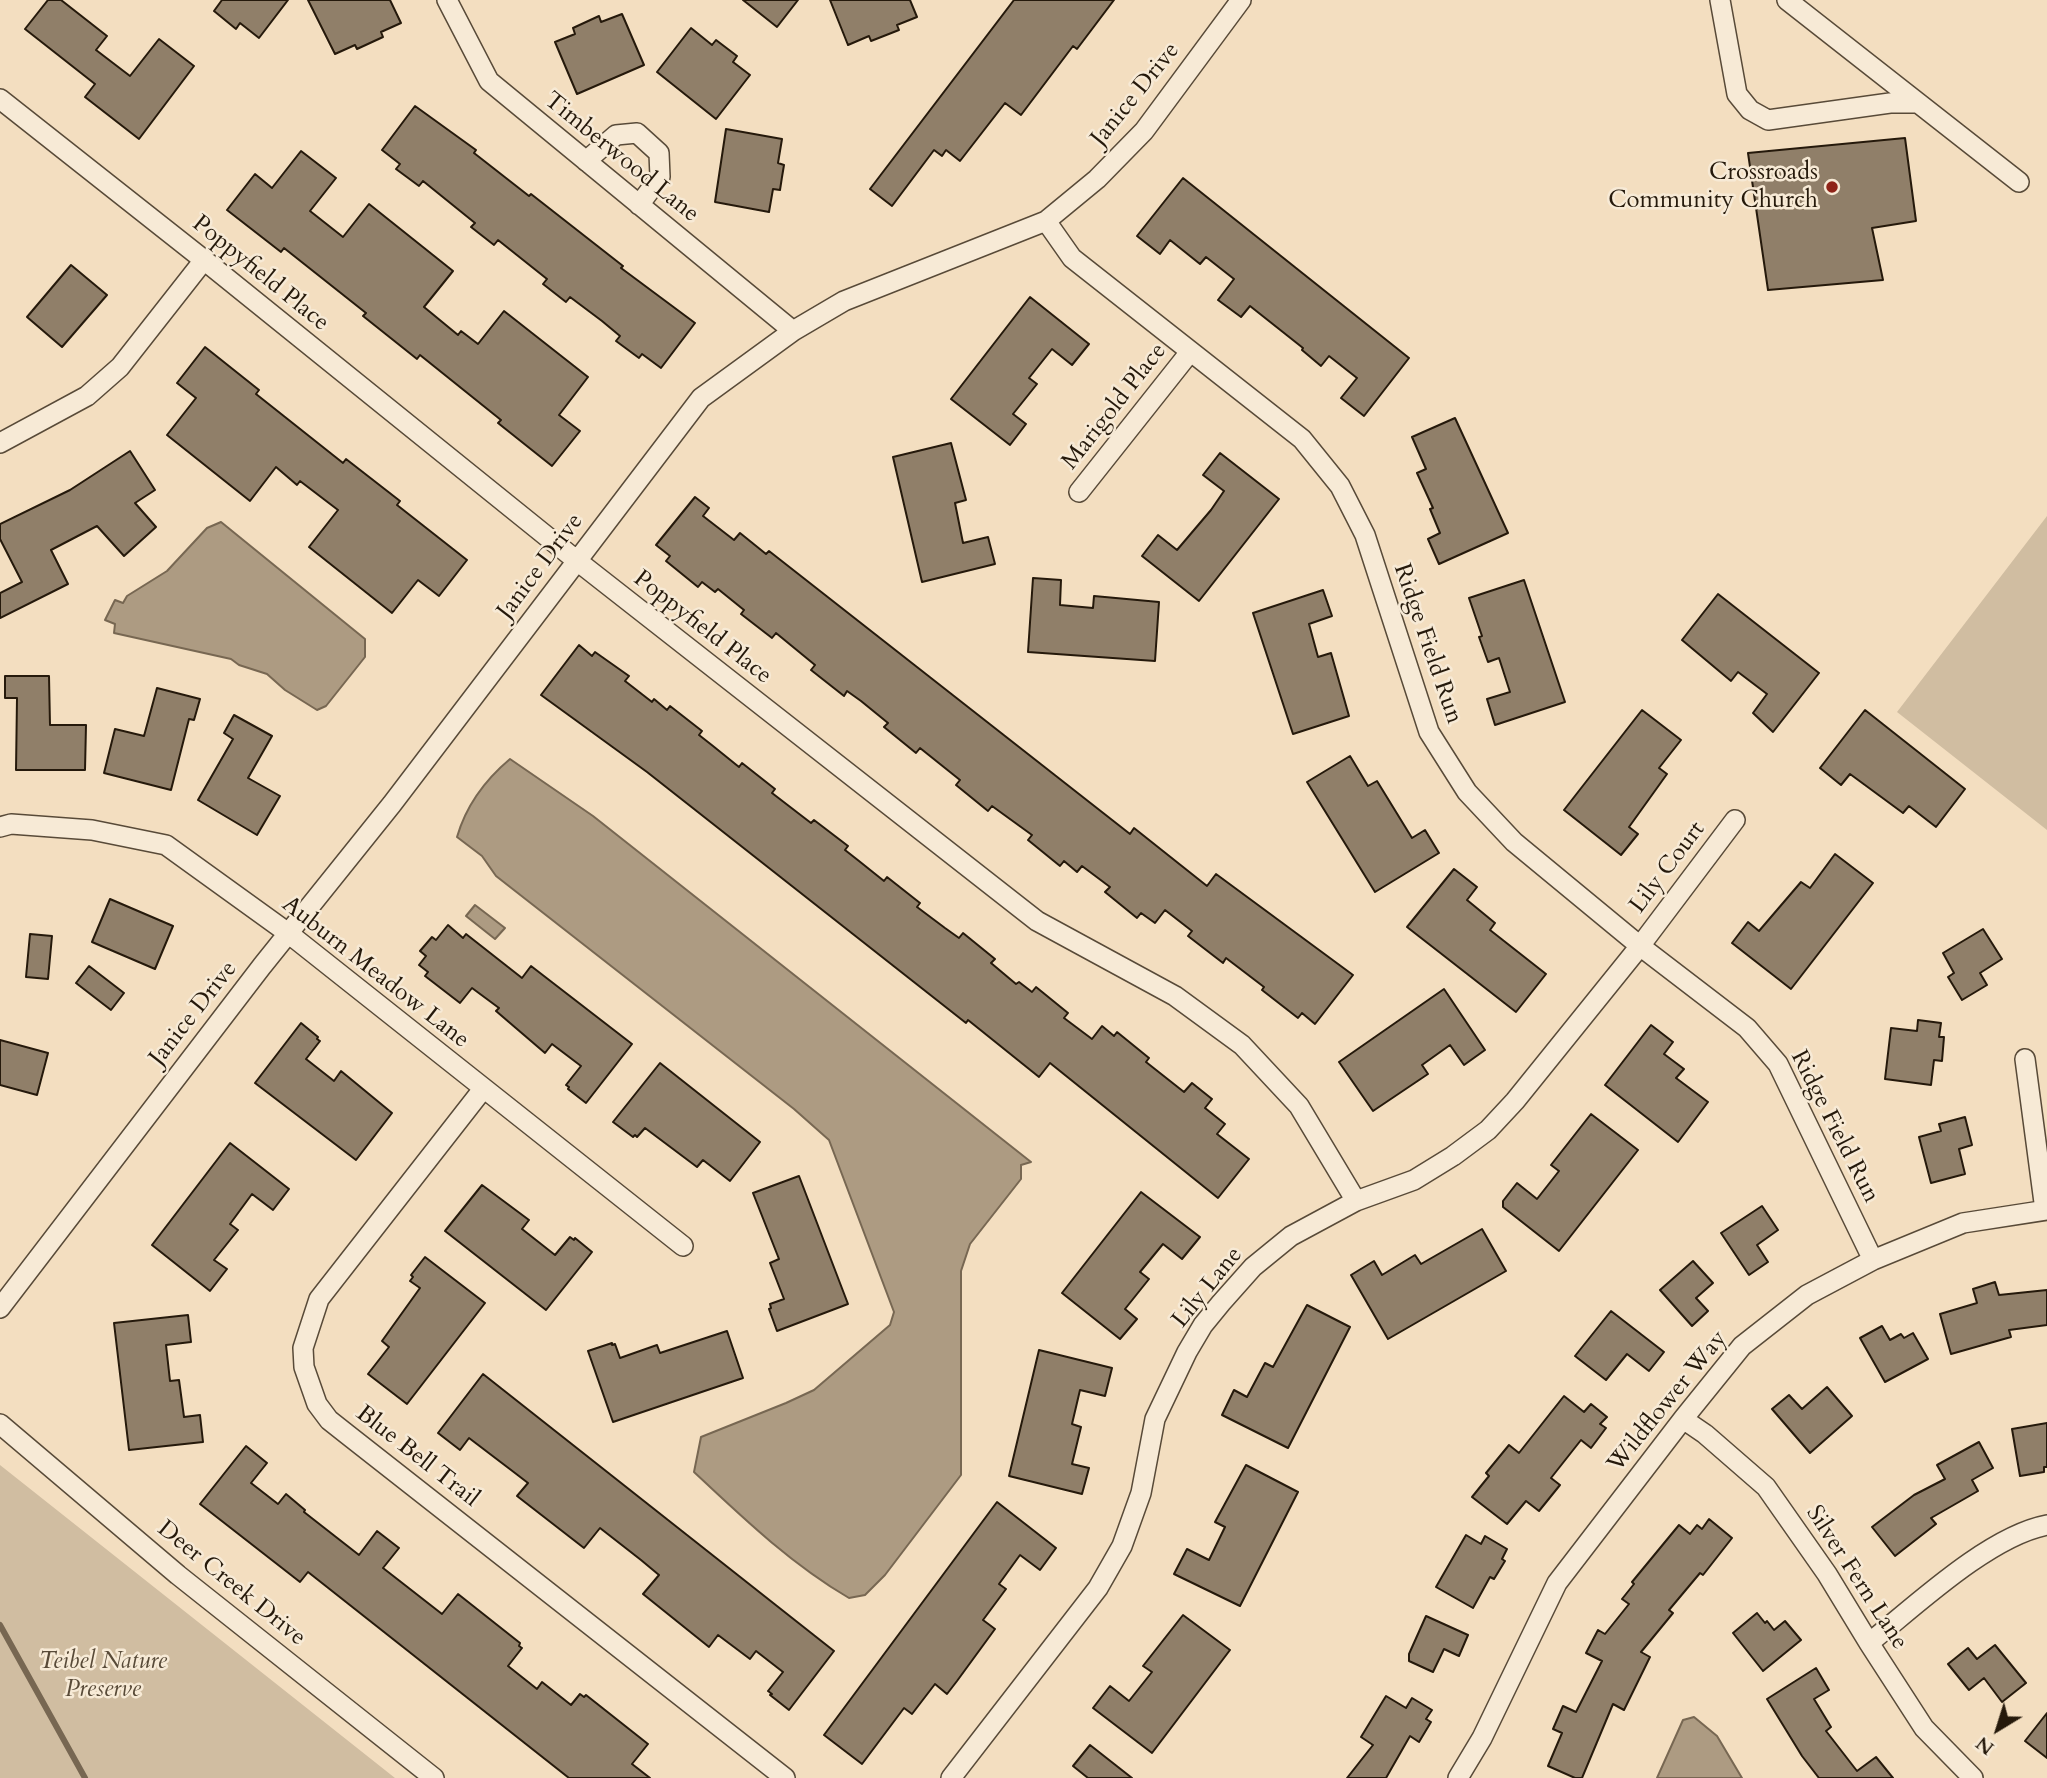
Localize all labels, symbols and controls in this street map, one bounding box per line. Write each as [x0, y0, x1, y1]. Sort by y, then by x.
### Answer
street label: Janice Drive [1085, 37, 1187, 153]
street label: Timberwood Lane [538, 87, 704, 229]
place label: Crossroads Community Church [1608, 159, 1818, 215]
marker: Crossroads Community Church [1824, 179, 1840, 195]
street label: Poppyfield Place [186, 210, 334, 338]
street label: Marigold Place [1057, 338, 1173, 476]
street label: Janice Drive [492, 508, 590, 626]
street label: Ridge Field Run [1386, 560, 1468, 728]
street label: Poppyfield Place [627, 565, 777, 691]
street label: Lily Court [1624, 816, 1712, 920]
street label: Auburn Meadow Lane [276, 891, 474, 1055]
street label: Janice Drive [144, 956, 244, 1072]
street label: Ridge Field Run [1783, 1046, 1885, 1208]
street label: Lily Lane [1167, 1242, 1249, 1334]
street label: Wildflower Way [1602, 1325, 1734, 1479]
street label: Blue Bell Trail [350, 1400, 484, 1514]
street label: Silver Fern Lane [1799, 1501, 1913, 1655]
street label: Deer Creek Drive [151, 1515, 311, 1653]
park label: Teibel Nature Preserve [39, 1648, 167, 1704]
north arrow [1963, 1694, 2033, 1764]
text: N [1971, 1730, 2000, 1761]

